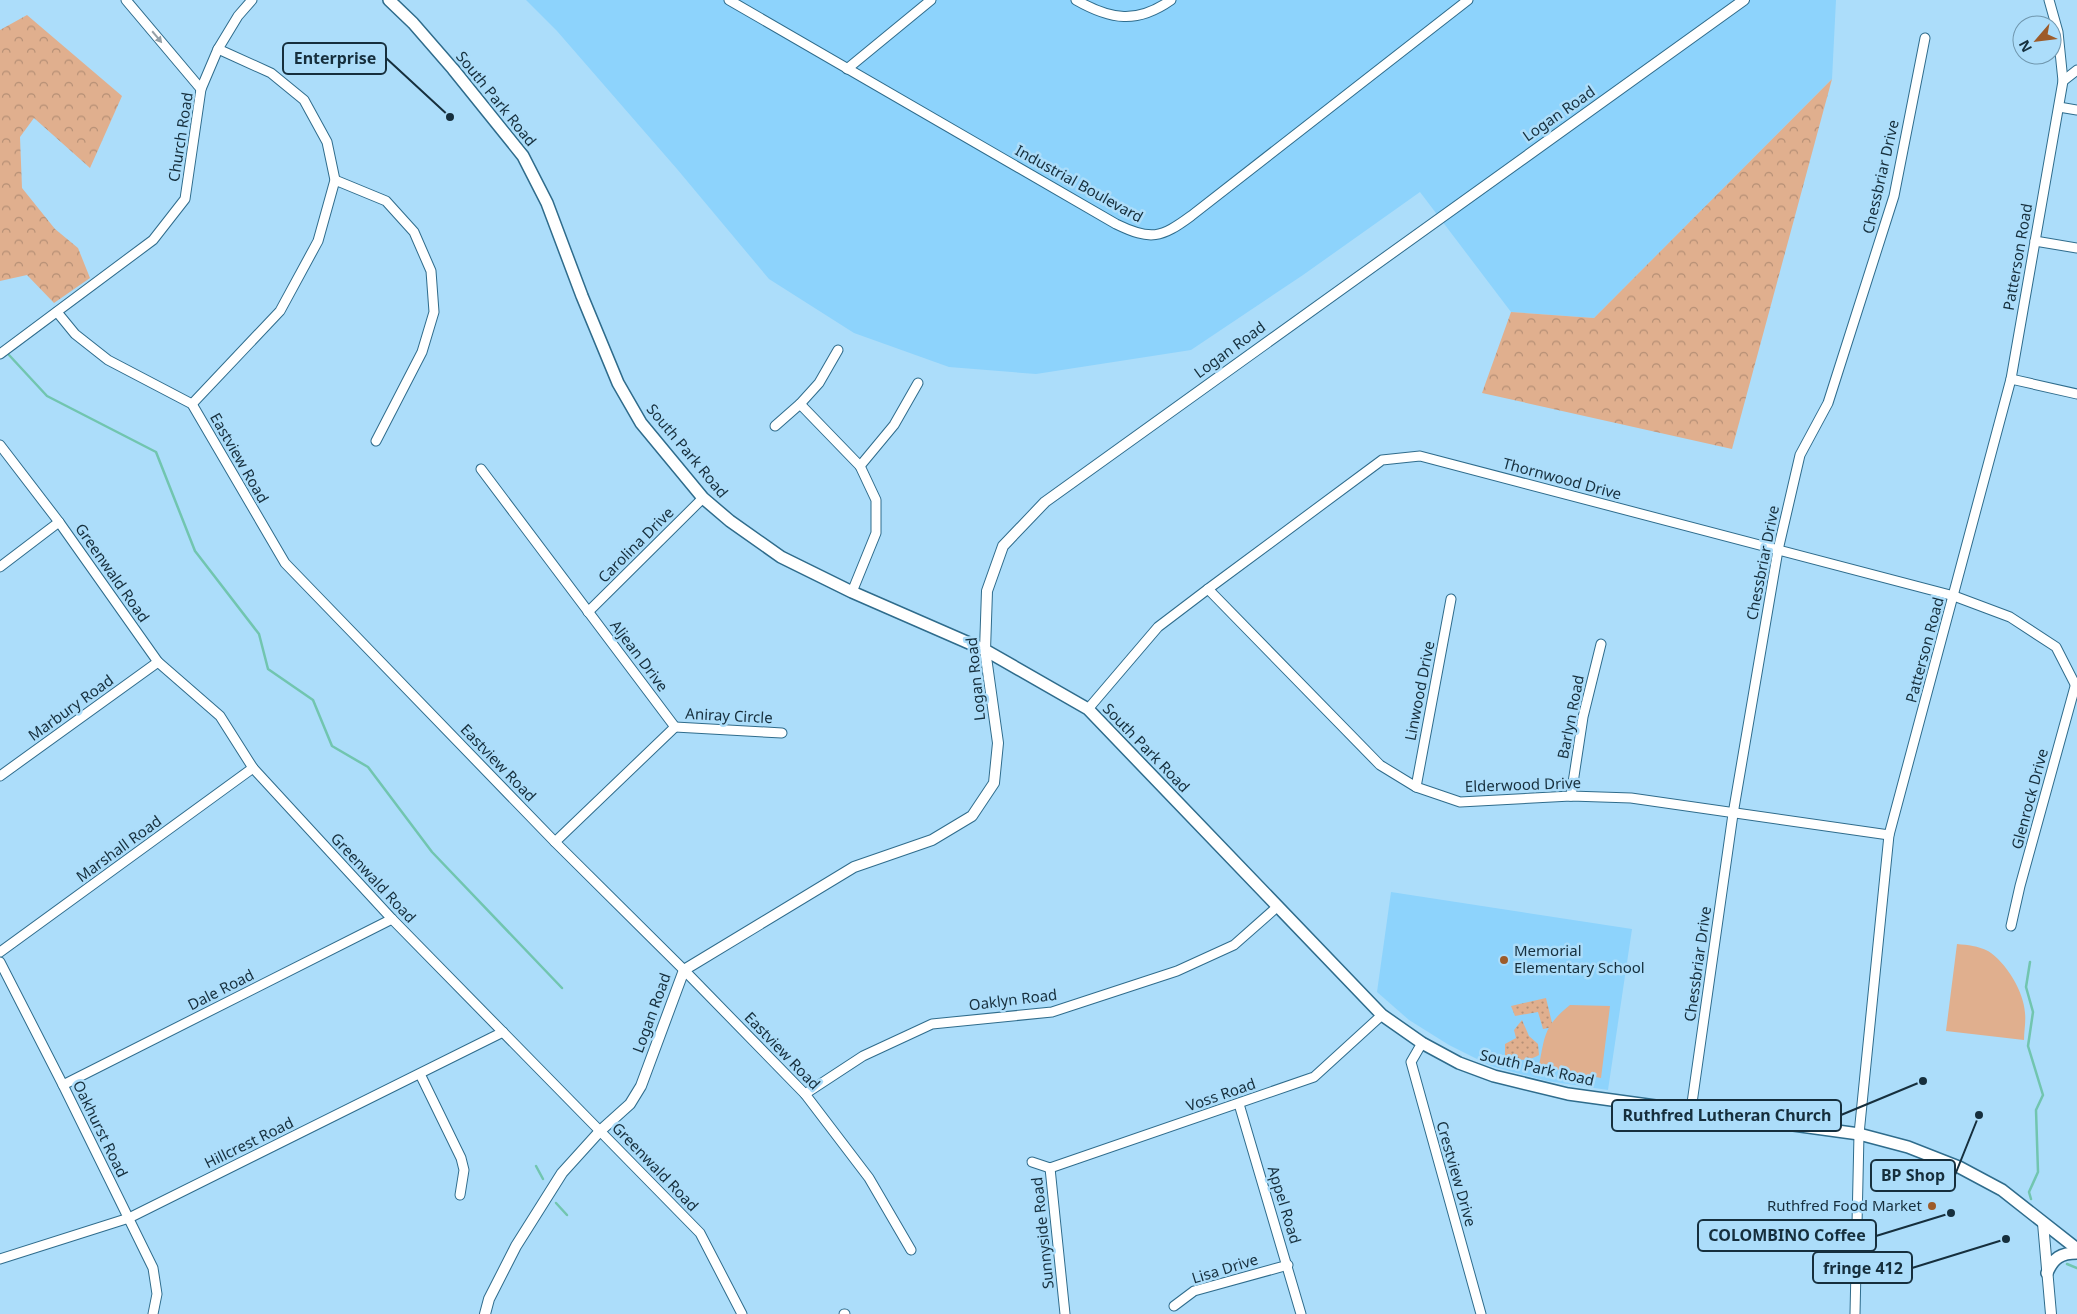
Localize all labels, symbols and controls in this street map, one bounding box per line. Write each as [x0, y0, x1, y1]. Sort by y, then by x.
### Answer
north arrow [2012, 15, 2062, 65]
one-way arrow [152, 30, 163, 43]
text: N [2014, 37, 2036, 56]
callout: Enterprise [283, 43, 386, 74]
text: Enterprise [294, 47, 376, 69]
street label: South Park Road [452, 47, 541, 150]
street label: Logan Road [1518, 81, 1598, 145]
street label: Church Road [163, 91, 197, 183]
street label: Chessbriar Drive [1857, 118, 1903, 236]
street label: Industrial Boulevard [1012, 140, 1147, 227]
street label: Patterson Road [1998, 202, 2036, 312]
street label: Logan Road [1190, 316, 1269, 382]
street label: South Park Road [643, 399, 733, 502]
street label: Eastview Road [206, 409, 274, 506]
street label: Thornwood Drive [1501, 453, 1624, 504]
street label: Carolina Drive [593, 502, 677, 586]
street label: Chessbriar Drive [1741, 504, 1783, 622]
street label: Greenwald Road [71, 519, 154, 626]
street label: Patterson Road [1900, 595, 1948, 705]
street label: Aljean Drive [606, 616, 673, 695]
street label: Logan Road [961, 636, 989, 722]
street label: Linwood Drive [1400, 639, 1438, 742]
street label: Marbury Road [24, 670, 117, 745]
street label: Barlyn Road [1552, 673, 1588, 760]
street label: South Park Road [1099, 698, 1194, 796]
street label: Aniray Circle [685, 703, 773, 727]
street label: Eastview Road [457, 719, 541, 805]
street label: Glenrock Drive [2006, 746, 2052, 851]
street label: Elderwood Drive [1465, 772, 1581, 796]
street label: Marshall Road [72, 810, 165, 886]
street label: Greenwald Road [327, 828, 421, 927]
street label: Chessbriar Drive [1679, 905, 1715, 1023]
place label: Memorial Elementary School [1514, 940, 1645, 977]
marker: Memorial Elementary School [1498, 954, 1510, 966]
street label: Dale Road [184, 964, 257, 1014]
street label: Logan Road [627, 970, 675, 1055]
street label: Oaklyn Road [968, 984, 1058, 1014]
street label: Eastview Road [741, 1007, 825, 1093]
street label: South Park Road [1478, 1044, 1596, 1090]
street label: Voss Road [1183, 1073, 1258, 1115]
street label: Oakhurst Road [69, 1077, 133, 1180]
callout: Ruthfred Lutheran Church [1612, 1100, 1841, 1131]
text: Ruthfred Lutheran Church [1623, 1104, 1831, 1126]
street label: Hillcrest Road [201, 1112, 296, 1172]
street label: Greenwald Road [608, 1118, 703, 1215]
street label: Crestview Drive [1432, 1119, 1482, 1229]
callout: BP Shop [1871, 1160, 1955, 1191]
street label: Appel Road [1264, 1163, 1306, 1246]
text: BP Shop [1881, 1164, 1945, 1186]
street label: Sunnyside Road [1026, 1176, 1058, 1290]
place label: Ruthfred Food Market [1767, 1195, 1923, 1215]
marker: Ruthfred Food Market [1926, 1200, 1938, 1212]
callout: COLOMBINO Coffee [1698, 1220, 1876, 1251]
text: COLOMBINO Coffee [1708, 1224, 1866, 1246]
street label: Lisa Drive [1189, 1248, 1260, 1288]
callout: fringe 412 [1813, 1252, 1912, 1283]
text: fringe 412 [1823, 1257, 1903, 1279]

